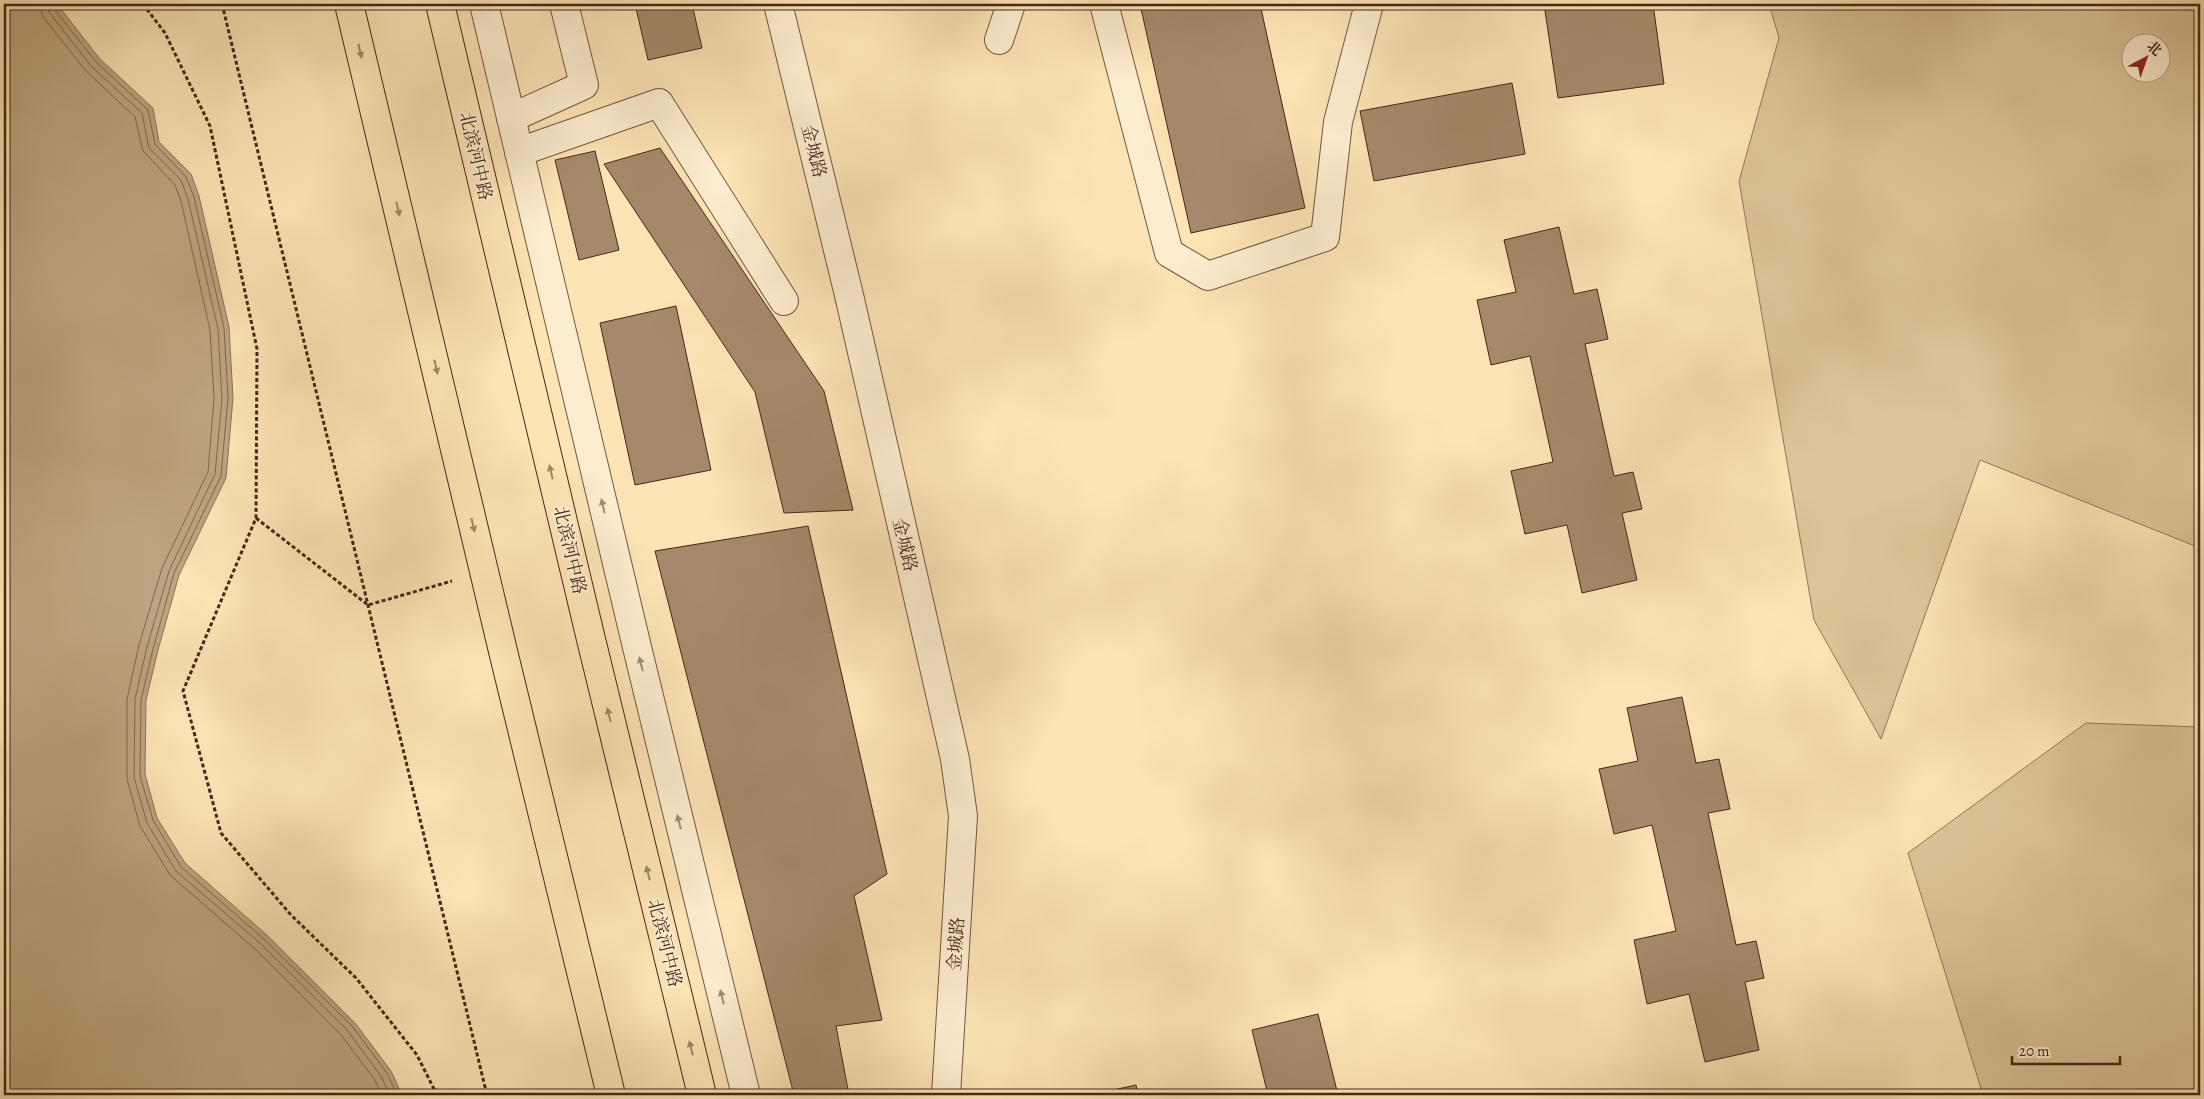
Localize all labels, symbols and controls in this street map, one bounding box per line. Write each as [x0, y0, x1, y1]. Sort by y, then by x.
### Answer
north arrow [2122, 32, 2172, 82]
text: 北 [2143, 37, 2166, 60]
one-way arrow [357, 44, 365, 59]
street label: 北滨河中路 [454, 109, 498, 203]
street label: 金城路 [796, 122, 832, 180]
one-way arrow [394, 202, 402, 217]
one-way arrow [432, 360, 440, 375]
one-way arrow [547, 465, 555, 480]
one-way arrow [599, 499, 607, 514]
street label: 北滨河中路 [548, 503, 592, 597]
street label: 金城路 [887, 516, 923, 574]
one-way arrow [469, 518, 477, 533]
one-way arrow [637, 657, 645, 672]
one-way arrow [605, 708, 613, 723]
one-way arrow [675, 815, 683, 830]
one-way arrow [644, 866, 652, 881]
street label: 北滨河中路 [642, 896, 688, 990]
street label: 金城路 [942, 916, 970, 972]
one-way arrow [718, 989, 726, 1004]
scale bar [2012, 1034, 2119, 1066]
one-way arrow [687, 1040, 695, 1055]
text: 20 m [2019, 1041, 2050, 1061]

